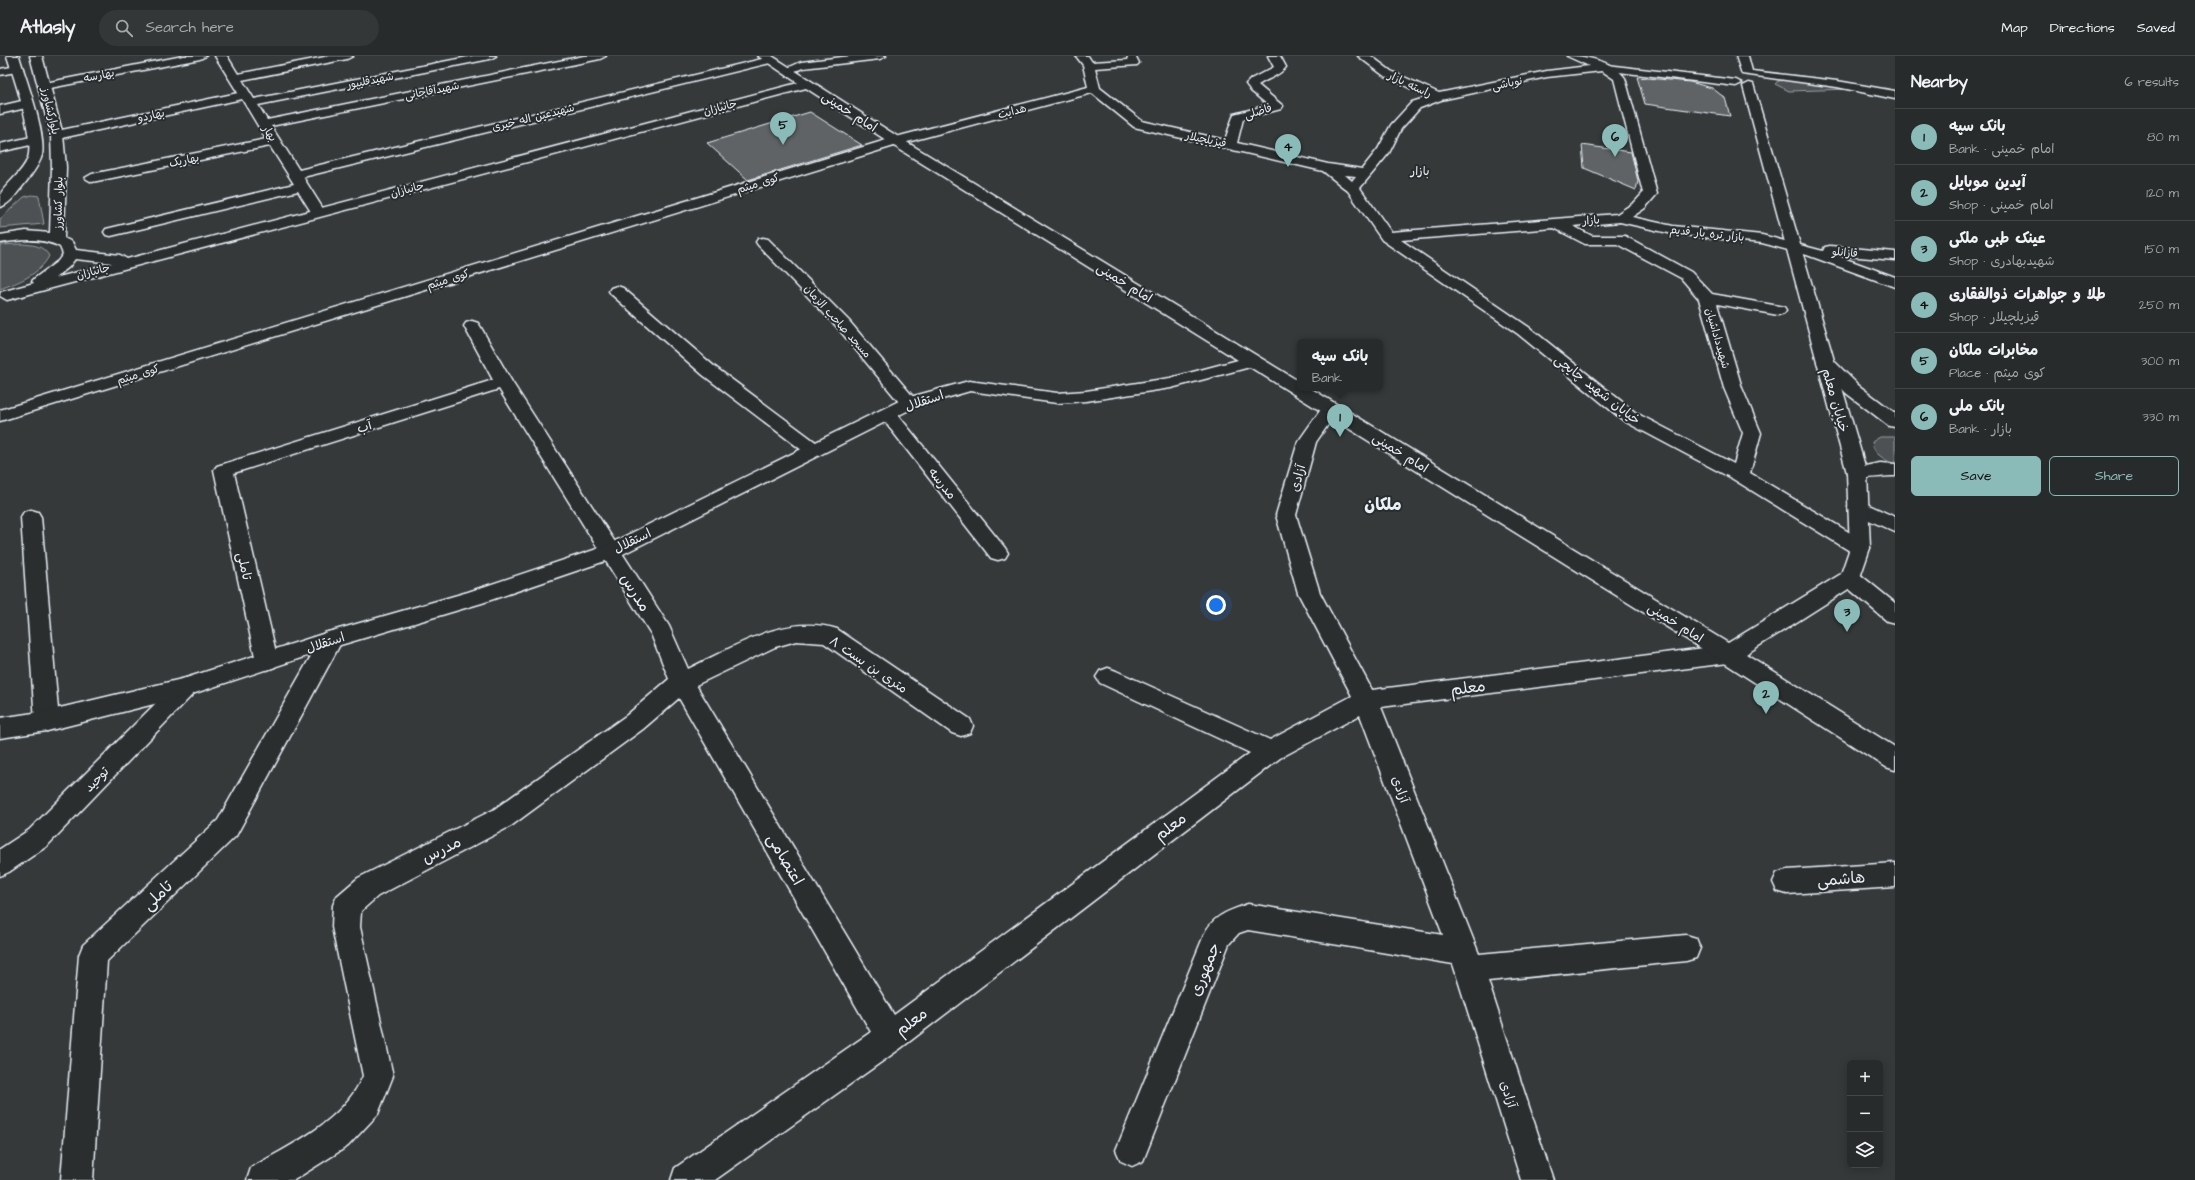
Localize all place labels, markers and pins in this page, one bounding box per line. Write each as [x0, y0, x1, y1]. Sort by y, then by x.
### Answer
pin: 5 [770, 112, 796, 145]
pin: 6 [1602, 124, 1628, 157]
pin: 4 [1275, 134, 1301, 167]
pin: 1 [1327, 404, 1353, 437]
pin: 3 [1834, 599, 1860, 632]
pin: 2 [1753, 681, 1779, 714]

